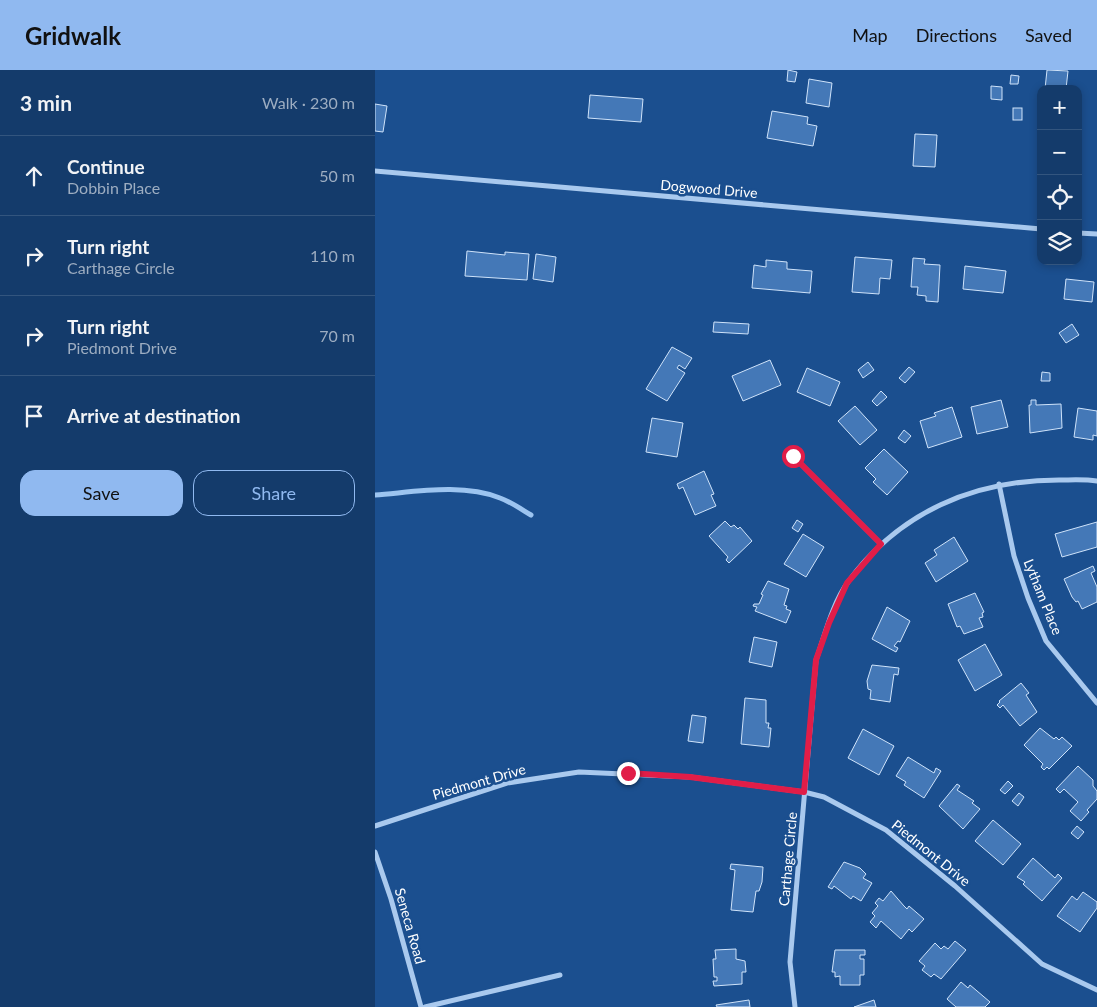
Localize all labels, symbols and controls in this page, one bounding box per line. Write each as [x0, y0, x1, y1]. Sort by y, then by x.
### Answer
text: Gridwalk [25, 21, 121, 50]
text: Map [852, 24, 888, 46]
text: Directions [916, 24, 997, 46]
text: Saved [1025, 24, 1072, 46]
map controls [1037, 85, 1082, 265]
button: + [1037, 85, 1082, 130]
text: 3 min [20, 90, 72, 115]
text: Walk · 230 m [262, 93, 355, 112]
button: − [1037, 130, 1082, 175]
text: Continue [67, 155, 145, 178]
icon: ahead [20, 162, 48, 190]
text: 50 m [319, 166, 355, 185]
button: locate [1037, 175, 1082, 220]
street label: Dogwood Drive [660, 176, 758, 201]
text: Dobbin Place [67, 178, 160, 197]
button: layers [1037, 220, 1082, 265]
text: Turn right [67, 235, 149, 258]
icon: right [20, 242, 48, 270]
text: 110 m [310, 246, 355, 265]
text: Carthage Circle [67, 258, 175, 277]
text: Turn right [67, 315, 149, 338]
icon: right [20, 322, 48, 350]
text: 70 m [319, 326, 355, 345]
text: Piedmont Drive [67, 338, 177, 357]
icon: arrive [20, 402, 48, 430]
text: Arrive at destination [67, 404, 240, 427]
route start [782, 445, 805, 468]
button: Save [20, 470, 183, 516]
button: Share [193, 470, 355, 516]
street label: Lytham Place [1020, 556, 1066, 637]
street label: Piedmont Drive [430, 760, 527, 803]
route end [617, 762, 640, 785]
street label: Carthage Circle [775, 811, 800, 907]
street label: Piedmont Drive [889, 816, 974, 889]
street label: Seneca Road [391, 886, 429, 966]

